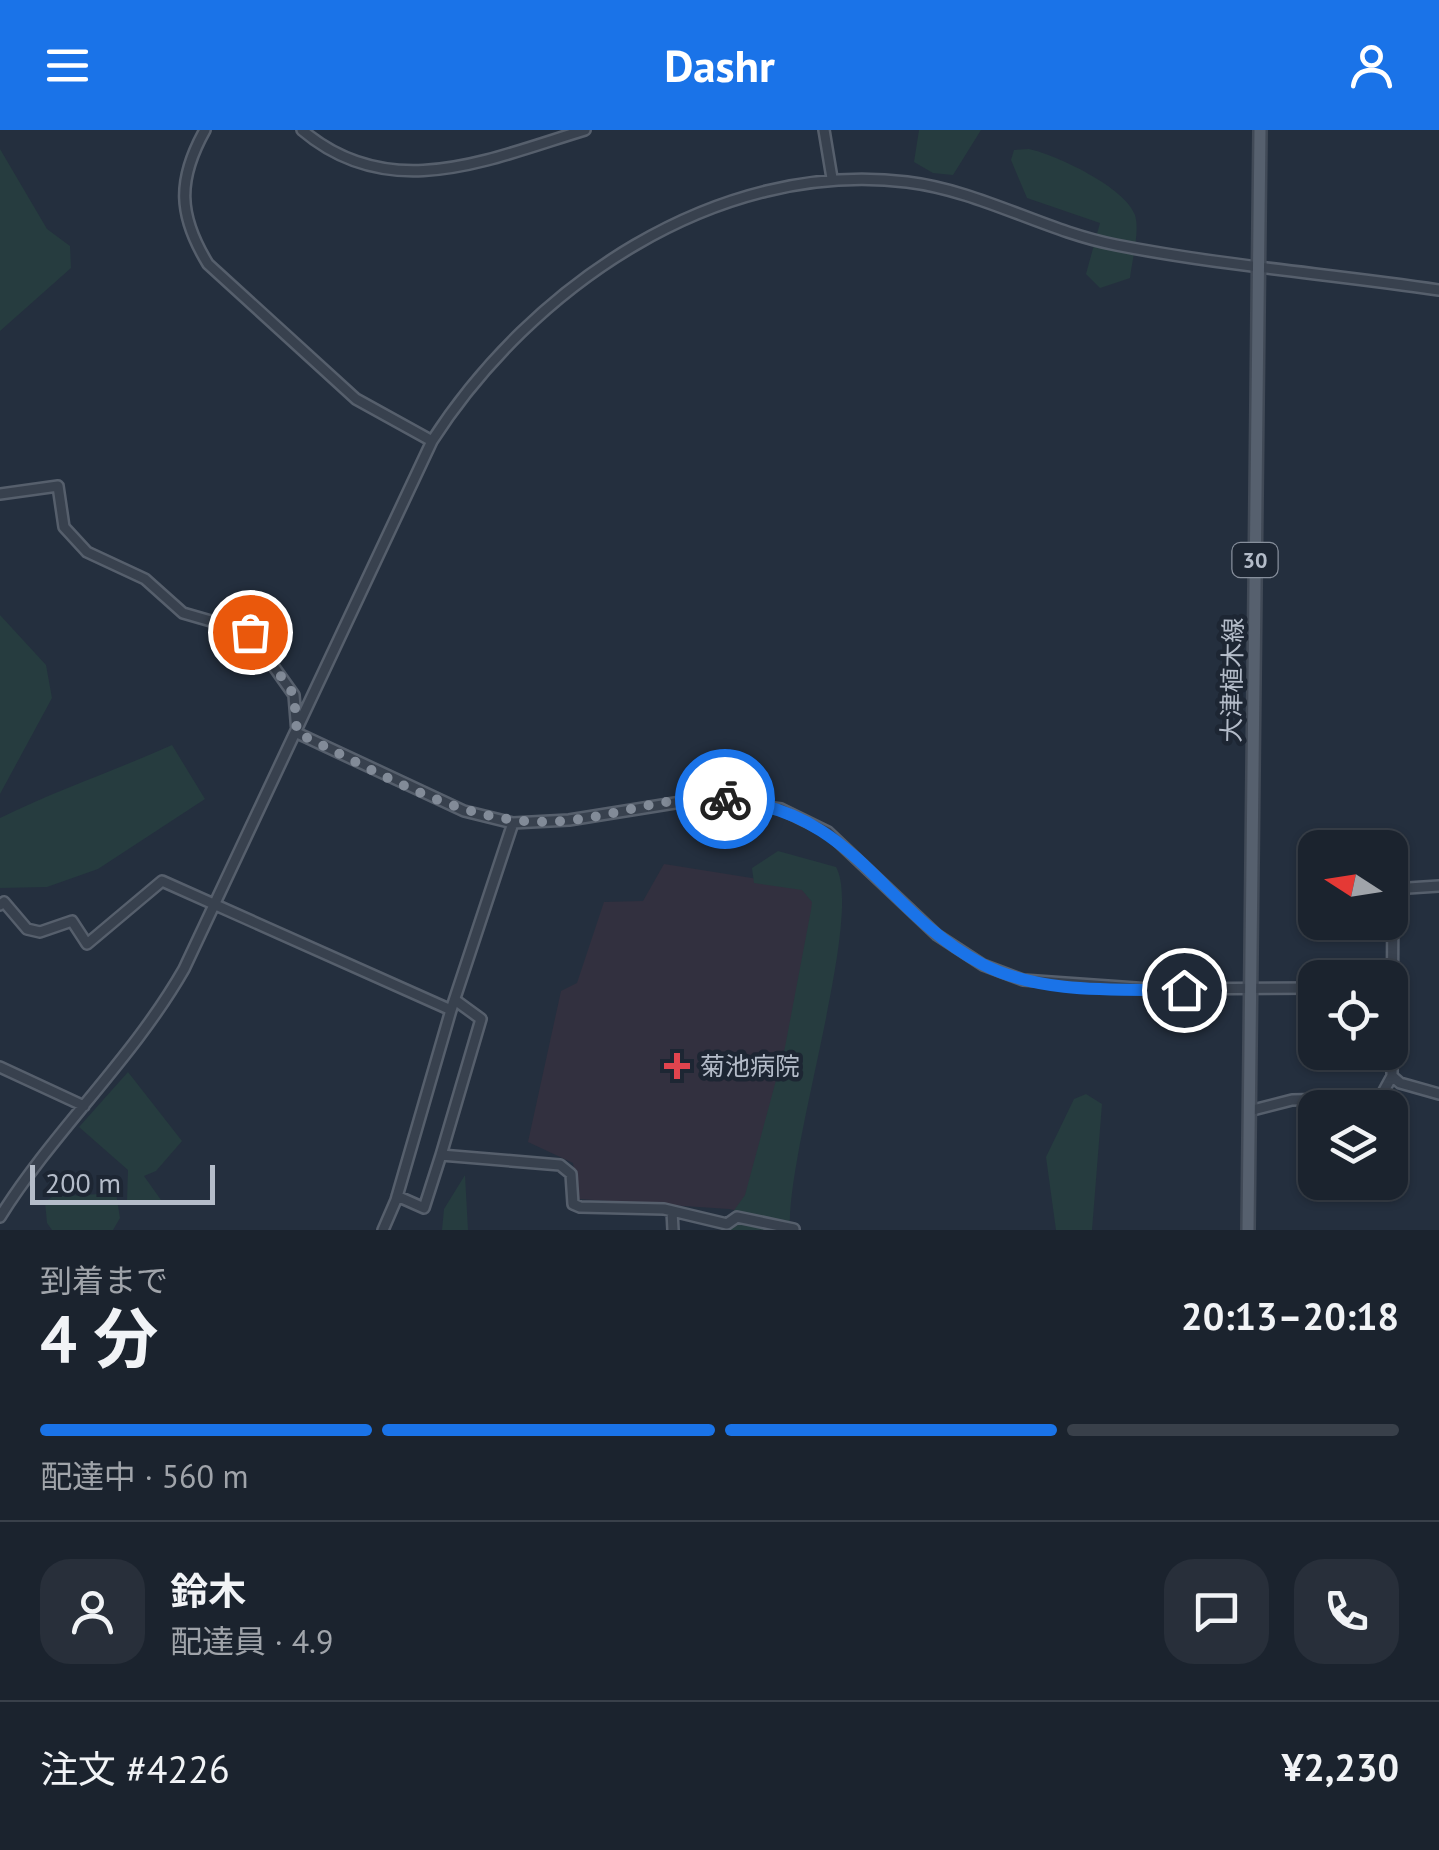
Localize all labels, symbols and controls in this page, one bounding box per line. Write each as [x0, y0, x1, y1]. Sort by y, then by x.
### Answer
text: Dashr [664, 36, 775, 94]
icon: menu [40, 38, 95, 93]
icon: person [1344, 38, 1399, 93]
road number: 30 [1232, 543, 1278, 577]
pin [208, 590, 293, 675]
icon: bag [223, 605, 278, 660]
street label: 大津植木線 [1215, 617, 1249, 743]
courier [675, 749, 775, 849]
icon: bike [698, 772, 753, 827]
north arrow [1298, 830, 1408, 940]
map controls [1298, 830, 1408, 1200]
pin [1142, 948, 1227, 1033]
button: locate [1298, 960, 1408, 1070]
icon: home [1157, 963, 1212, 1018]
place label: 菊池病院 [700, 1050, 800, 1082]
marker: 菊池病院 [664, 1053, 690, 1079]
button: layers [1298, 1090, 1408, 1200]
scale bar [30, 1160, 215, 1204]
text: 200 m [45, 1164, 121, 1201]
text: 到着まで [40, 1259, 168, 1301]
text: 20:13–20:18 [1181, 1291, 1399, 1340]
text: 4 分 [40, 1296, 158, 1380]
text: 配達中 · 560 m [40, 1455, 248, 1497]
button: person [40, 1559, 145, 1664]
button: chat [1164, 1559, 1269, 1664]
button: phone [1294, 1559, 1399, 1664]
text: 鈴木 [170, 1566, 246, 1615]
text: 配達員 · 4.9 [170, 1620, 333, 1662]
text: ¥2,230 [1282, 1742, 1399, 1791]
text: 注文 #4226 [40, 1744, 230, 1793]

